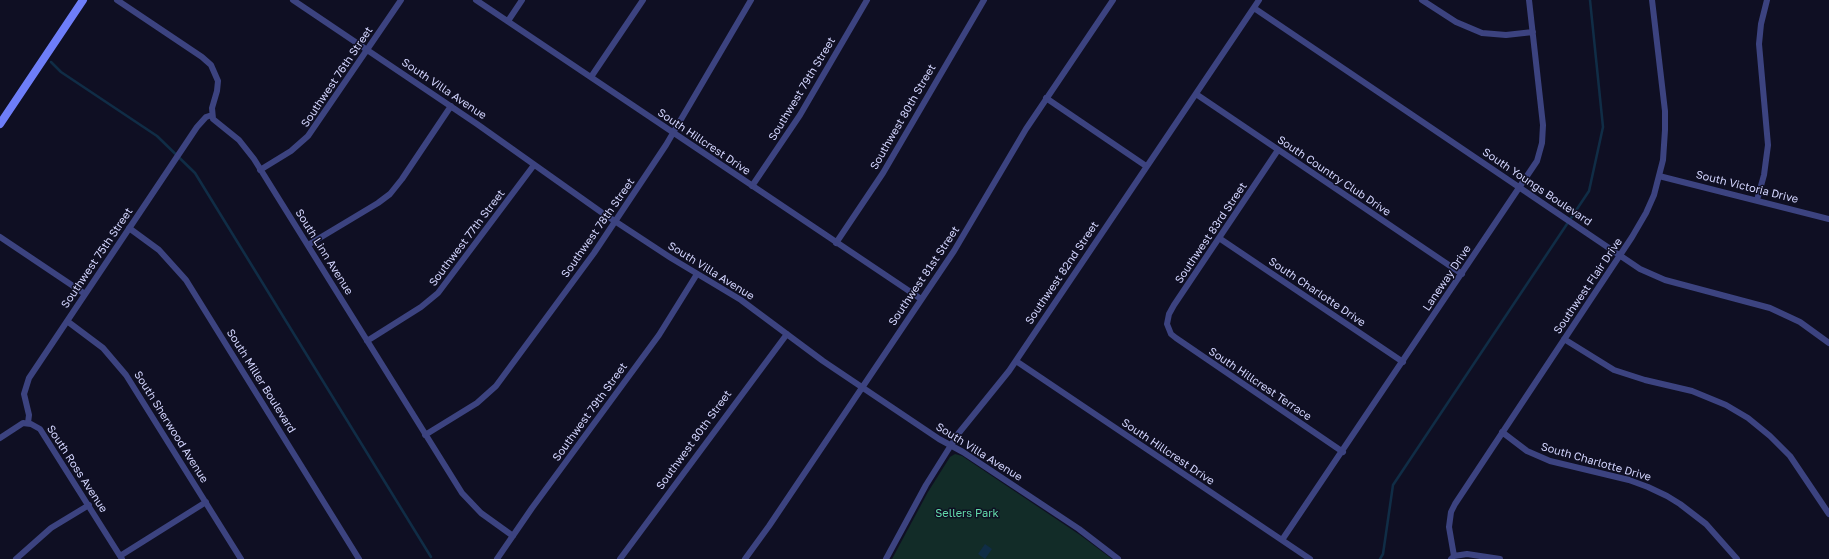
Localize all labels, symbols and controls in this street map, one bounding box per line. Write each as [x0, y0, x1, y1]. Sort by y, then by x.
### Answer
street label: Southwest 76th Street [298, 24, 376, 130]
street label: Southwest 79th Street [766, 35, 838, 143]
street label: South Villa Avenue [399, 56, 489, 122]
street label: Southwest 80th Street [867, 62, 939, 172]
street label: South Hillcrest Drive [655, 106, 753, 178]
street label: South Country Club Drive [1275, 133, 1393, 219]
street label: South Youngs Boulevard [1480, 145, 1594, 229]
street label: South Victoria Drive [1694, 168, 1800, 206]
street label: Southwest 78th Street [559, 176, 637, 280]
street label: Southwest 83rd Street [1172, 180, 1250, 286]
street label: Southwest 77th Street [426, 187, 508, 289]
street label: Southwest 75th Street [58, 205, 136, 311]
street label: South Linn Avenue [292, 207, 356, 297]
street label: Southwest 82nd Street [1023, 219, 1101, 327]
street label: Southwest 81st Street [886, 224, 962, 328]
street label: Southwest Flair Drive [1551, 235, 1625, 337]
street label: South Villa Avenue [665, 239, 757, 303]
street label: Laneway Drive [1420, 243, 1474, 313]
street label: South Charlotte Drive [1266, 255, 1368, 329]
street label: South Miller Boulevard [224, 327, 298, 435]
street label: South Hillcrest Terrace [1206, 345, 1314, 423]
street label: Southwest 79th Street [550, 360, 630, 464]
street label: South Sherwood Avenue [131, 369, 211, 485]
street label: Southwest 80th Street [654, 388, 734, 492]
street label: South Hillcrest Drive [1119, 416, 1217, 488]
street label: South Villa Avenue [933, 420, 1025, 484]
street label: South Ross Avenue [44, 423, 110, 515]
street label: South Charlotte Drive [1539, 440, 1653, 484]
park label: Sellers Park [935, 507, 999, 521]

